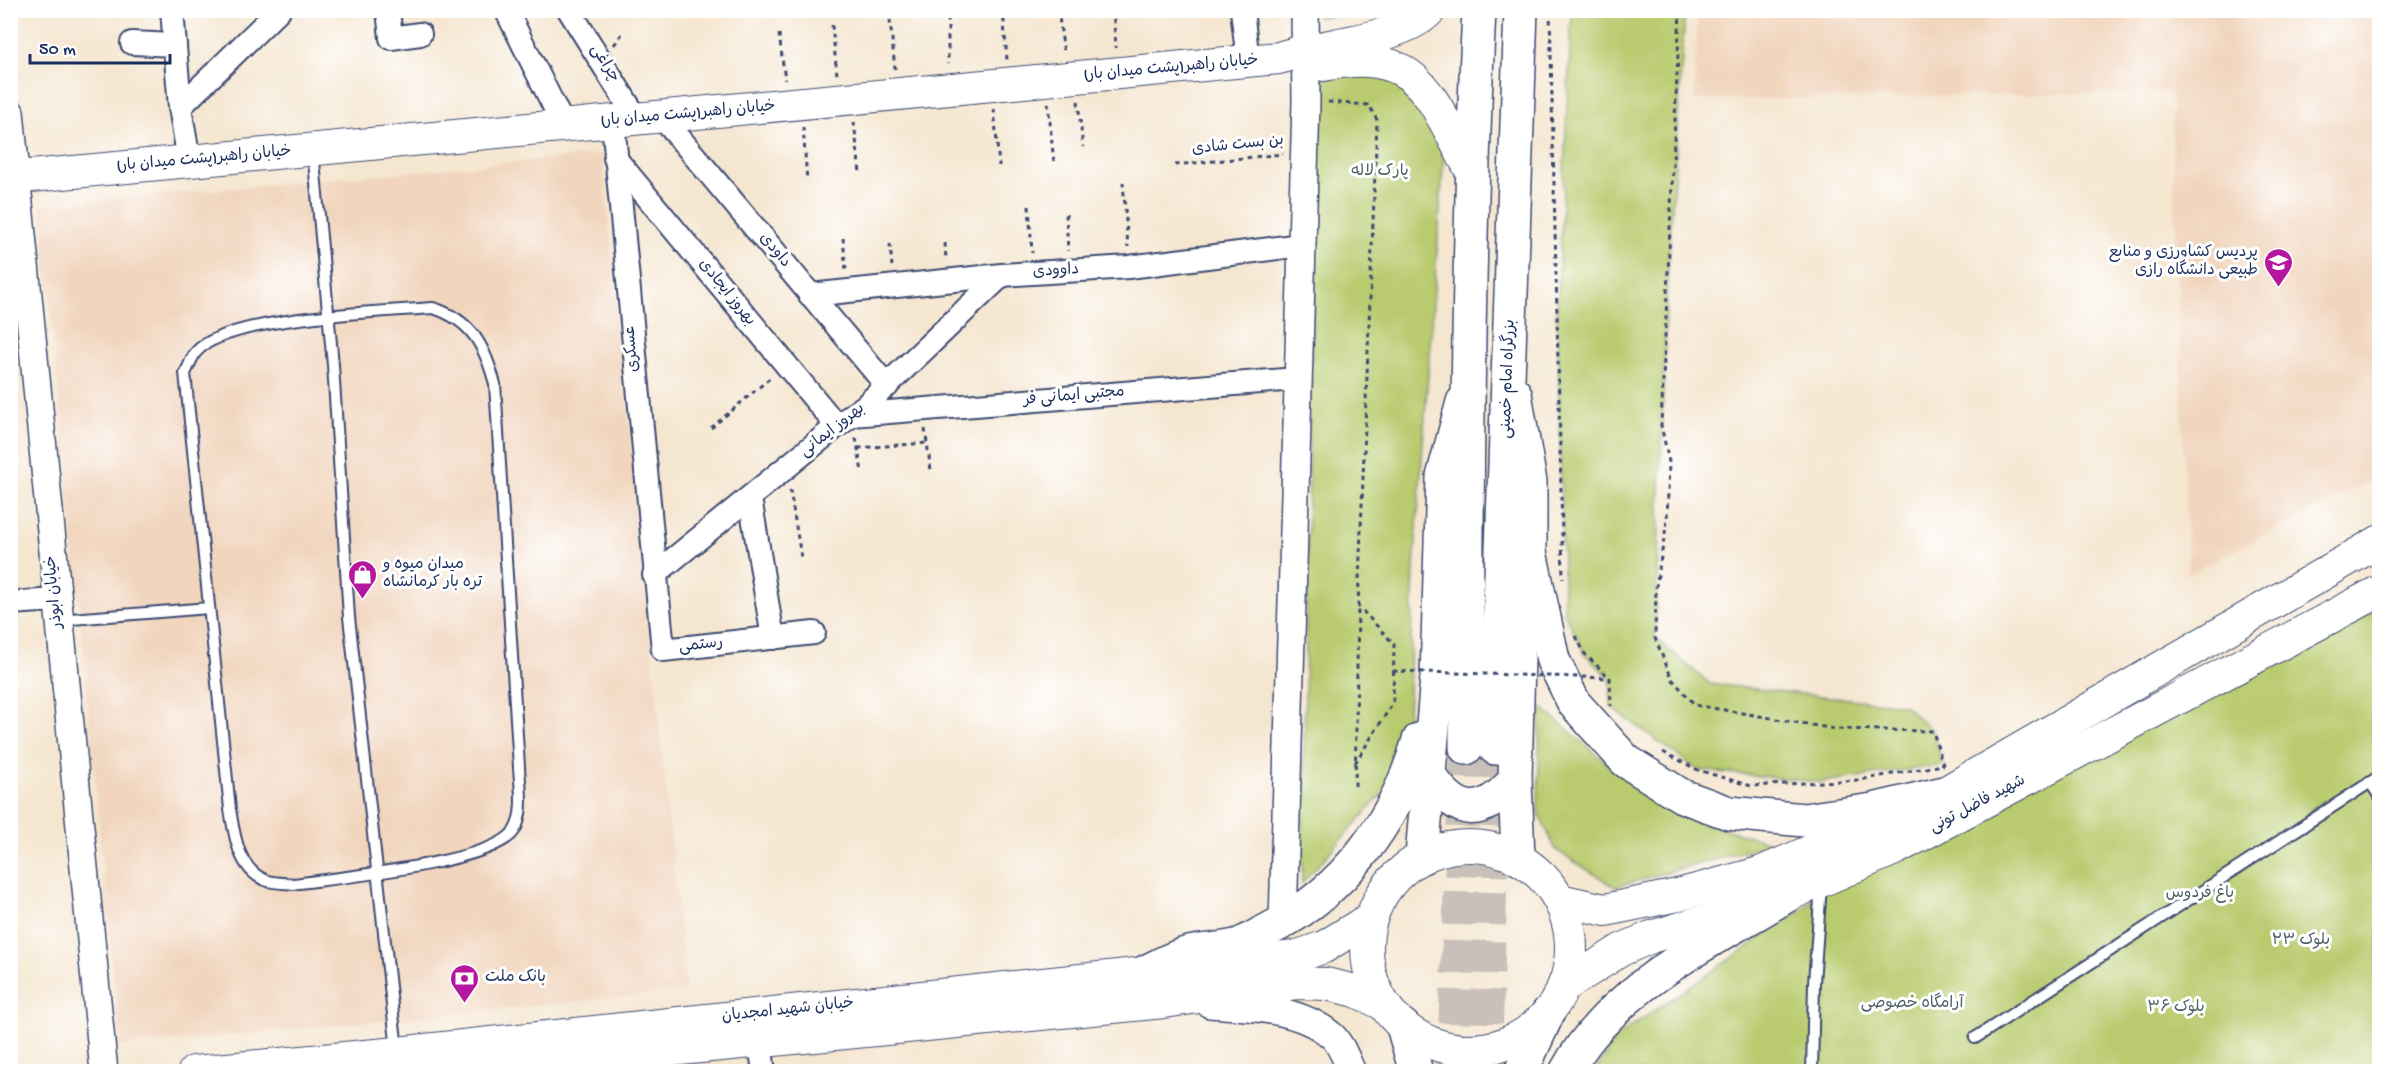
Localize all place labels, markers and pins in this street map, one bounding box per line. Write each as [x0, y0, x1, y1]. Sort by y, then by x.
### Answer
place label: پردیس کشاورزی و منابع طبیعی دانشگاه رازی [2109, 244, 2258, 281]
school or university icon: پردیس کشاورزی و منابع طبیعی دانشگاه رازی [2263, 246, 2295, 288]
place label: میدان میوه و تره بار کرمانشاه [381, 556, 482, 593]
shop icon: میدان میوه و تره بار کرمانشاه [346, 558, 378, 600]
bank icon: بانک ملت [448, 962, 480, 1004]
place label: بانک ملت [485, 968, 546, 988]

